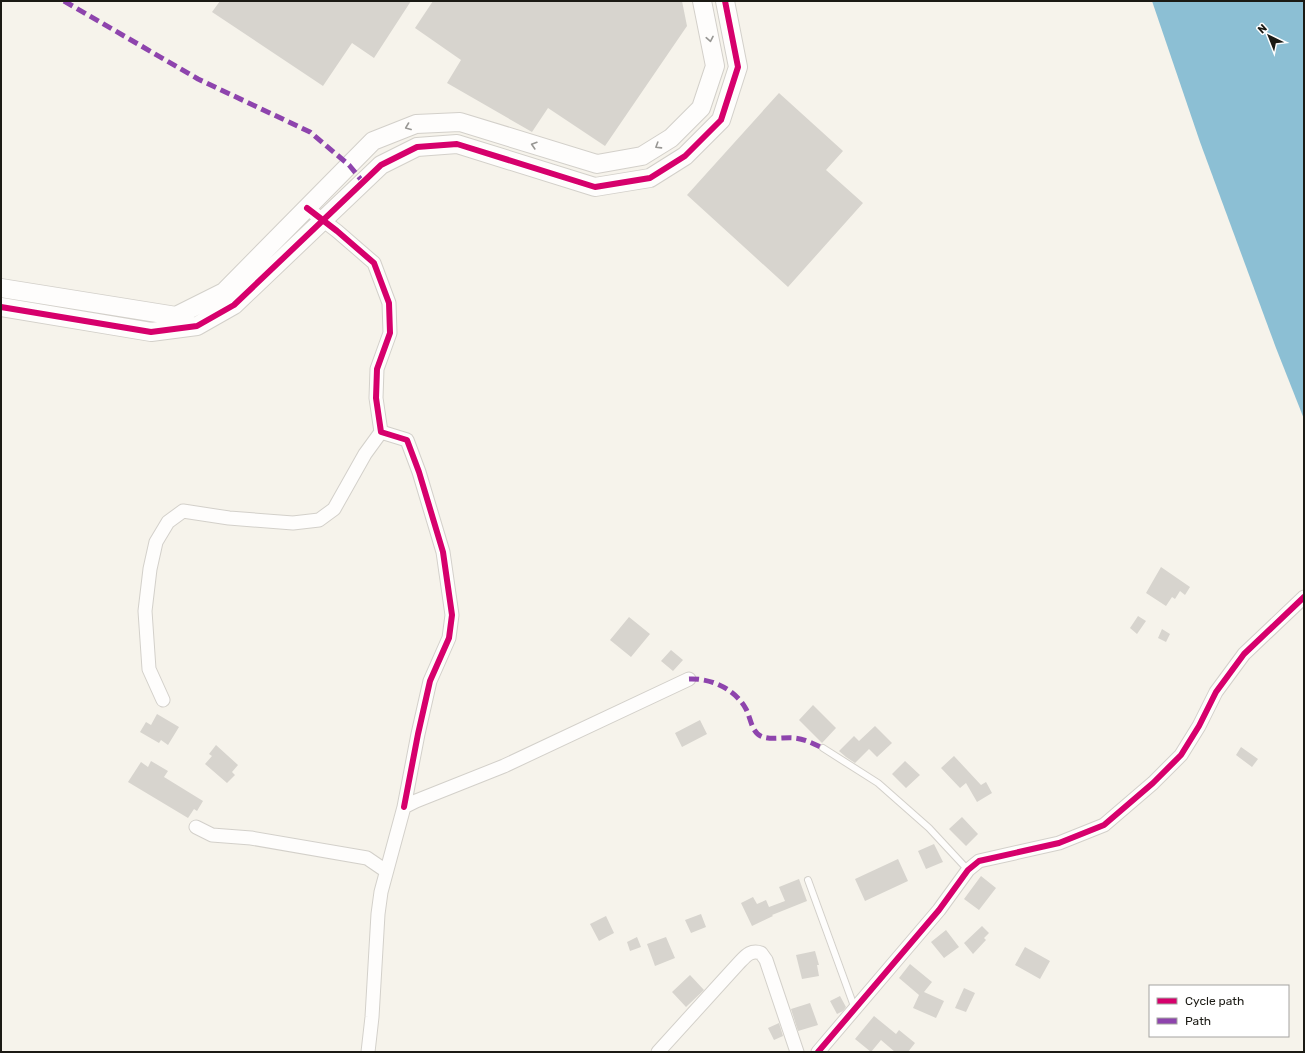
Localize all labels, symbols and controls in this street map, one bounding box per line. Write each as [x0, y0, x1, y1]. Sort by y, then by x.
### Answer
north arrow [1249, 16, 1289, 56]
text: N [1255, 22, 1270, 37]
one-way arrow [705, 36, 713, 42]
one-way arrow [405, 123, 412, 131]
one-way arrow [531, 141, 538, 150]
one-way arrow [655, 142, 662, 149]
legend [1149, 985, 1289, 1037]
text: Cycle path [1185, 994, 1244, 1008]
text: Path [1185, 1014, 1211, 1028]

